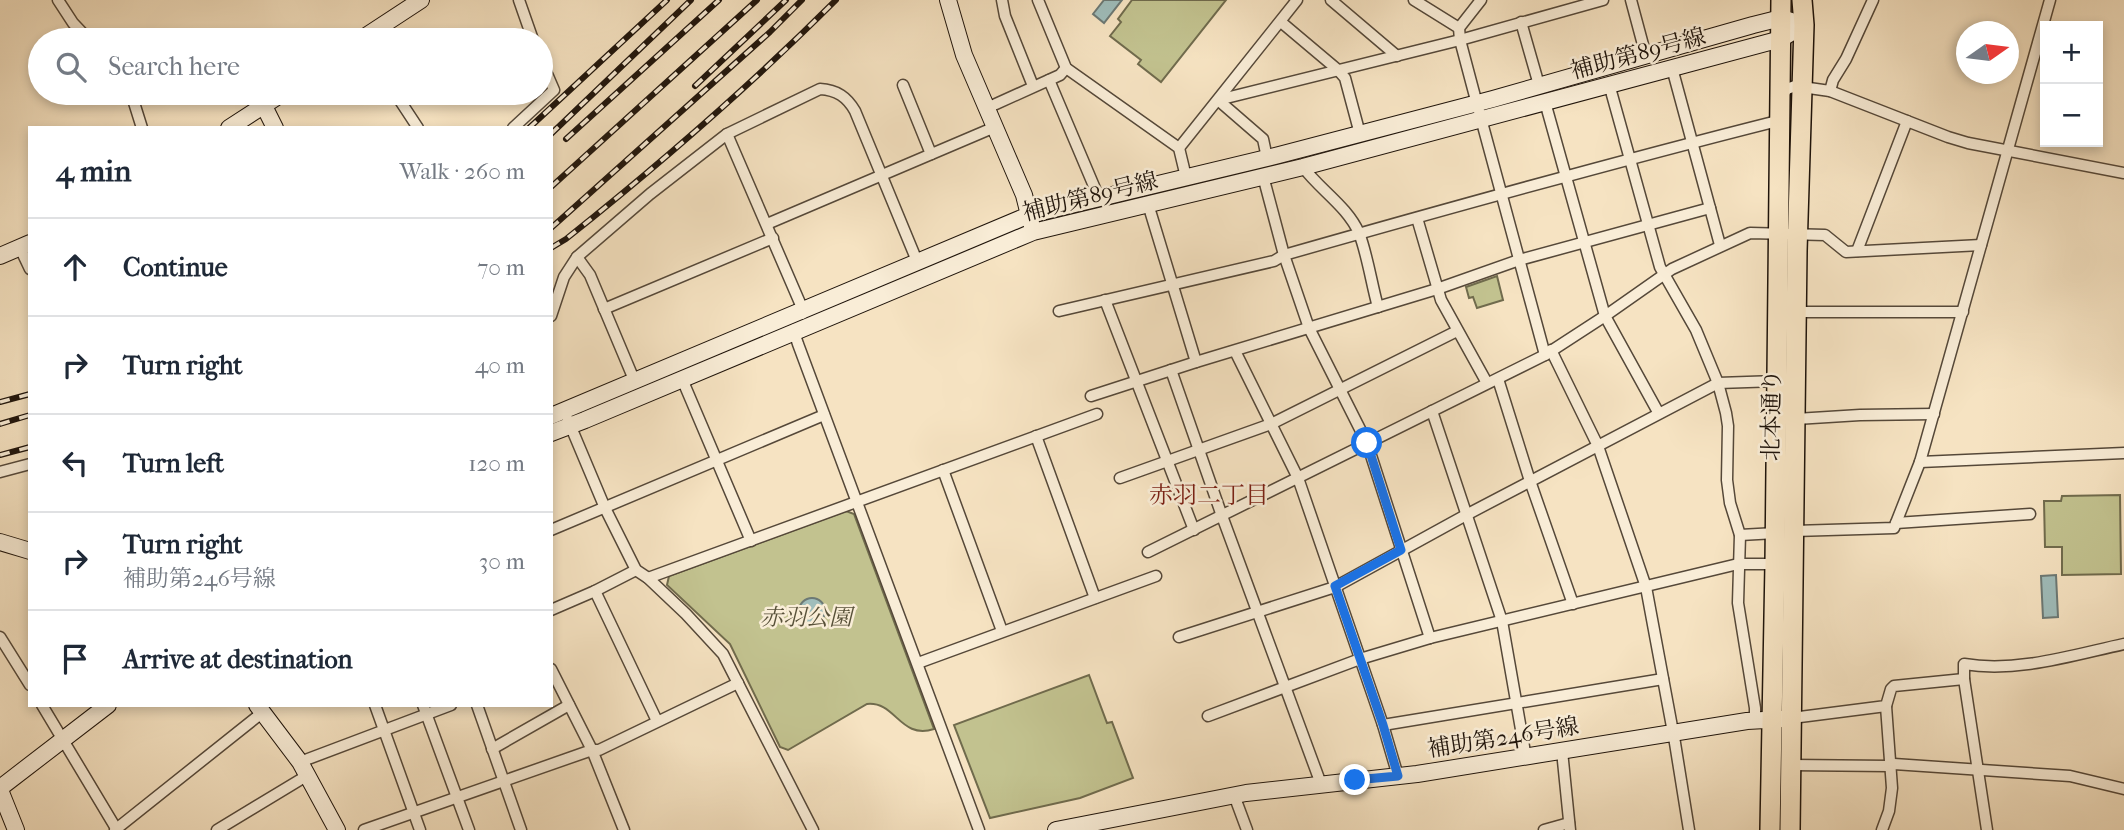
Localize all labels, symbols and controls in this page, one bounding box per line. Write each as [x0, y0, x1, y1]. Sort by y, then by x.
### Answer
north arrow [1956, 21, 2019, 84]
map controls [2040, 21, 2103, 147]
button: + [2040, 21, 2103, 84]
street label: 補助第89号線 [1568, 23, 1709, 84]
search box [28, 28, 553, 105]
icon: search [52, 48, 90, 86]
text: Search here [108, 51, 240, 82]
button: − [2040, 84, 2103, 147]
text: 4 min [56, 154, 131, 189]
text: Walk · 260 m [400, 158, 525, 185]
street label: 補助第89号線 [1020, 167, 1161, 226]
icon: ahead [56, 248, 94, 286]
text: Continue [123, 252, 228, 283]
text: 70 m [477, 254, 525, 281]
icon: right [56, 346, 94, 384]
text: Turn right [123, 350, 243, 381]
text: 40 m [475, 352, 525, 379]
street label: 北本通り [1757, 369, 1786, 461]
route start [1351, 427, 1382, 458]
icon: left [56, 444, 94, 482]
text: Turn left [123, 448, 224, 479]
text: 120 m [468, 450, 525, 477]
district label: 赤羽二丁目 [1149, 481, 1269, 509]
text: Turn right [123, 529, 243, 560]
icon: right [56, 542, 94, 580]
text: 30 m [479, 548, 525, 575]
text: 補助第246号線 [123, 565, 276, 592]
park label: 赤羽公園 [760, 604, 856, 631]
icon: arrive [56, 640, 94, 678]
text: Arrive at destination [123, 644, 353, 675]
street label: 補助第246号線 [1425, 712, 1581, 763]
route end [1339, 764, 1370, 795]

